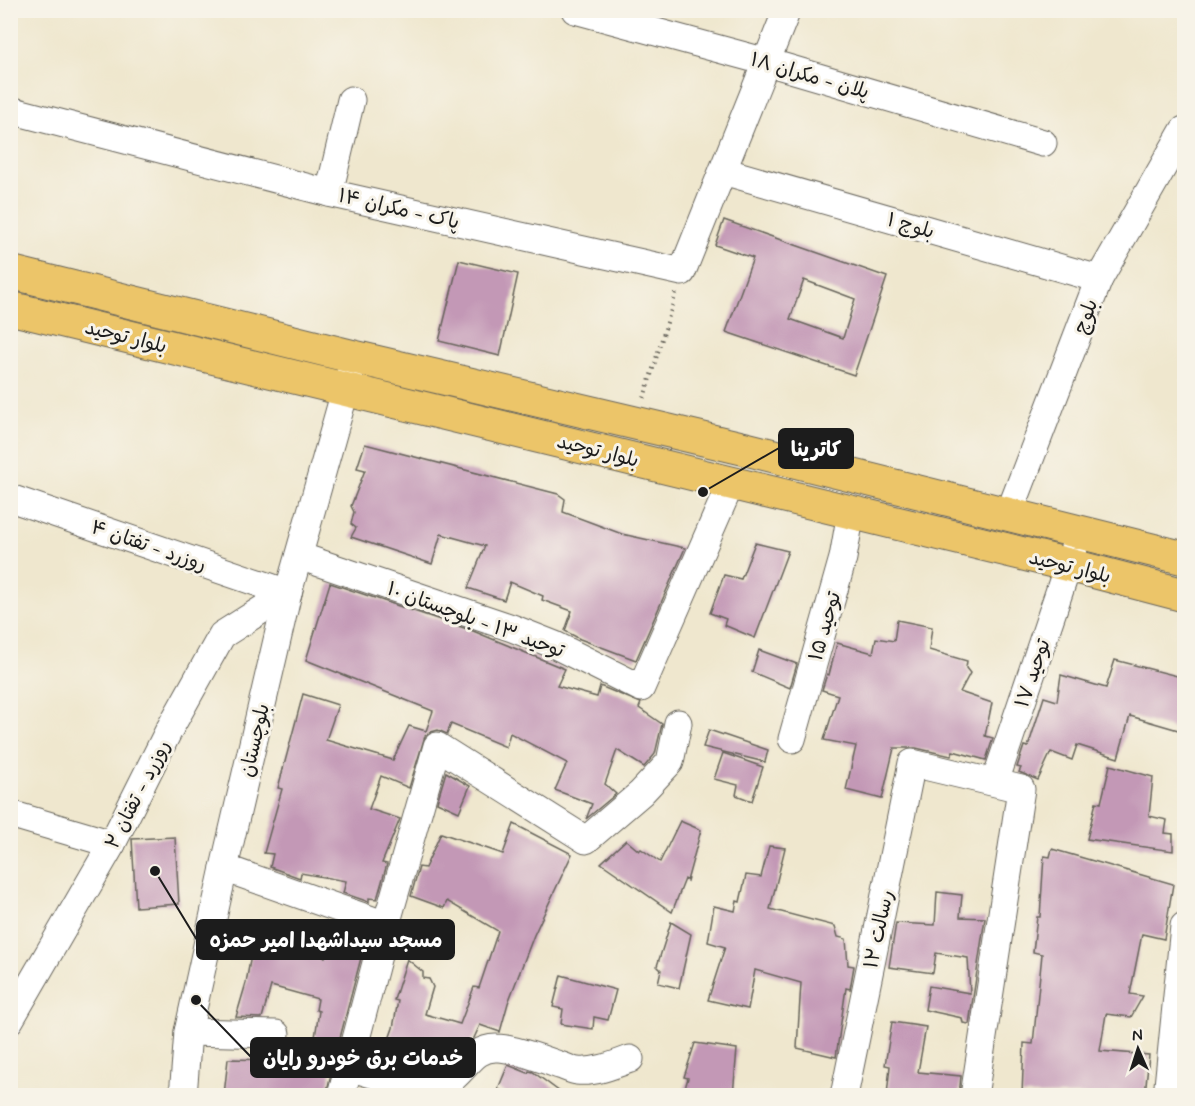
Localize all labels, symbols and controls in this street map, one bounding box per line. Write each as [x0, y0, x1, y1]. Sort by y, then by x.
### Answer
street label: پلان - مکران ۱۸ [747, 47, 872, 106]
street label: پاک - مکران ۱۴ [335, 182, 462, 237]
street label: بلوچ ۱ [884, 207, 937, 246]
street label: بلوچ [1067, 295, 1105, 338]
street label: بلوار توحید [82, 314, 169, 361]
street label: بلوار توحید [554, 428, 641, 475]
callout: کاترینا [779, 429, 853, 468]
text: کاترینا [791, 436, 842, 464]
street label: روزرد - تفتان ۴ [87, 514, 210, 579]
street label: بلوار توحید [1026, 544, 1113, 591]
street label: توحید ۱۳ - بلوچستان ۱۰ [383, 576, 568, 665]
street label: توحید ۱۵ [803, 589, 848, 664]
street label: توحید ۱۷ [1009, 635, 1058, 711]
street label: بلوچستان [234, 701, 277, 780]
street label: روزرد - تفتان ۲ [99, 736, 177, 854]
street label: رسالت ۱۲ [858, 887, 901, 971]
callout: مسجد سیداشهدا امیر حمزه [197, 920, 454, 959]
text: مسجد سیداشهدا امیر حمزه [209, 927, 443, 955]
north arrow [1108, 1019, 1168, 1079]
text: N [1131, 1025, 1143, 1046]
callout: خدمات برق خودرو رایان [251, 1038, 475, 1077]
text: خدمات برق خودرو رایان [263, 1045, 463, 1073]

